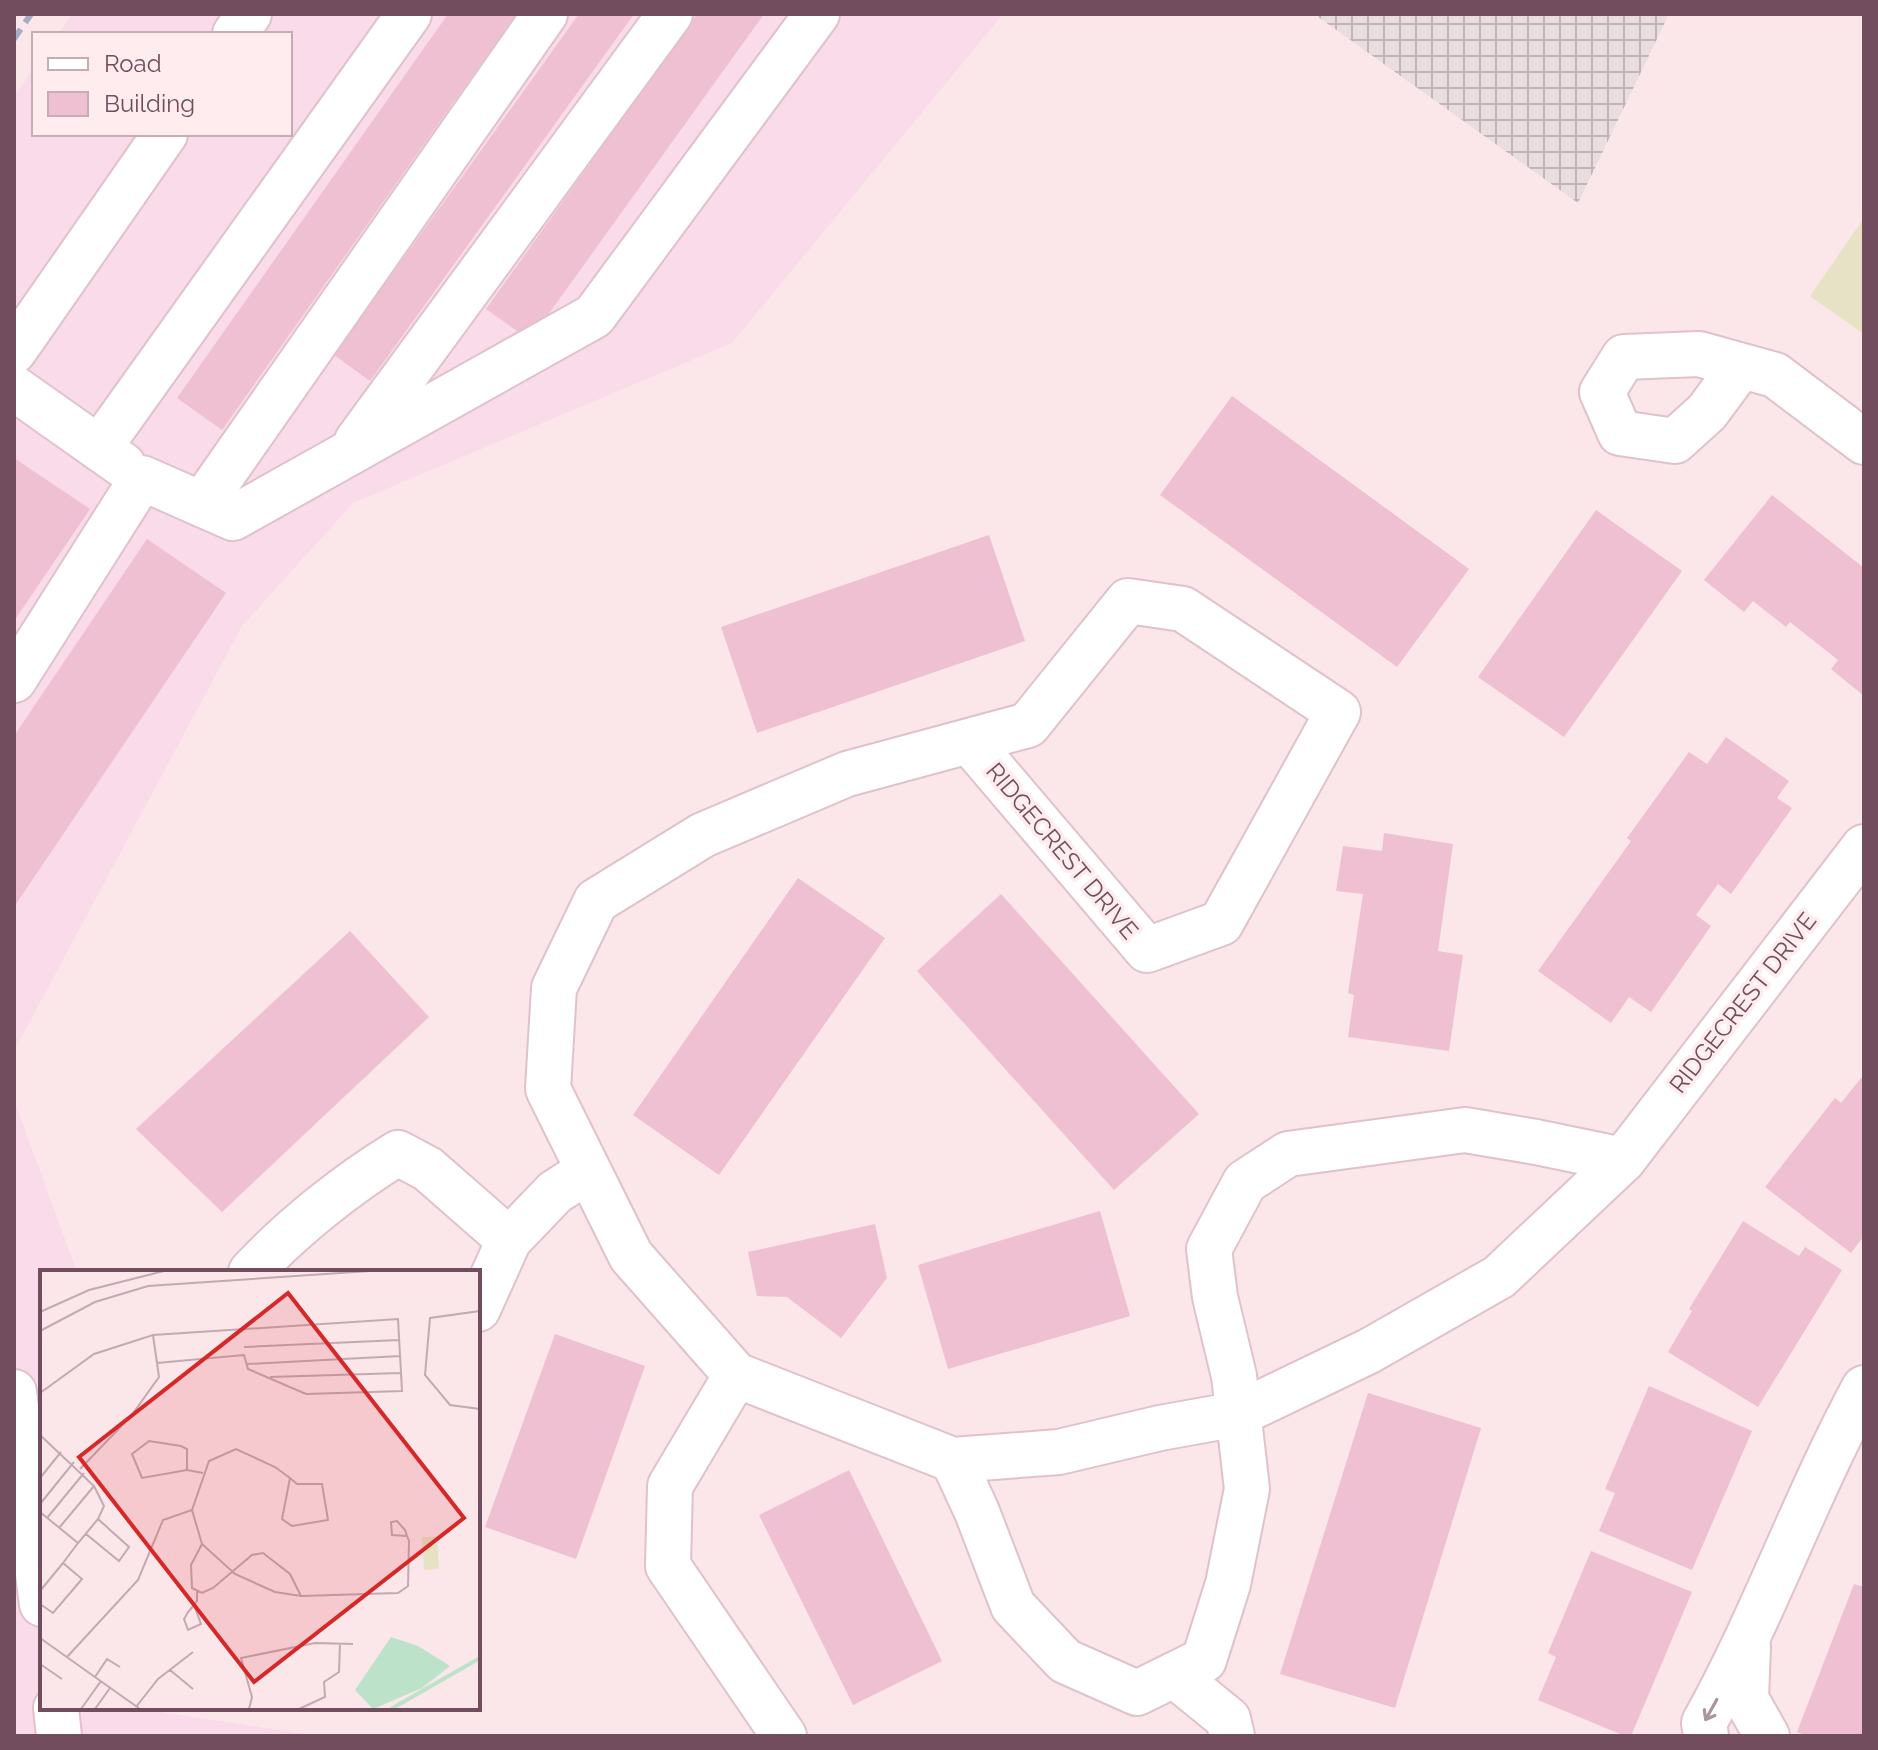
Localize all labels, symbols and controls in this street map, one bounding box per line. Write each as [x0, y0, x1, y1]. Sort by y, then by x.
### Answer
legend [32, 32, 292, 136]
text: Road [104, 49, 162, 78]
text: Building [104, 89, 195, 118]
street label: RIDGECREST DRIVE [980, 757, 1145, 945]
street label: RIDGECREST DRIVE [1663, 907, 1822, 1099]
inset map [40, 1270, 480, 1710]
one-way arrow [1703, 1698, 1718, 1722]

